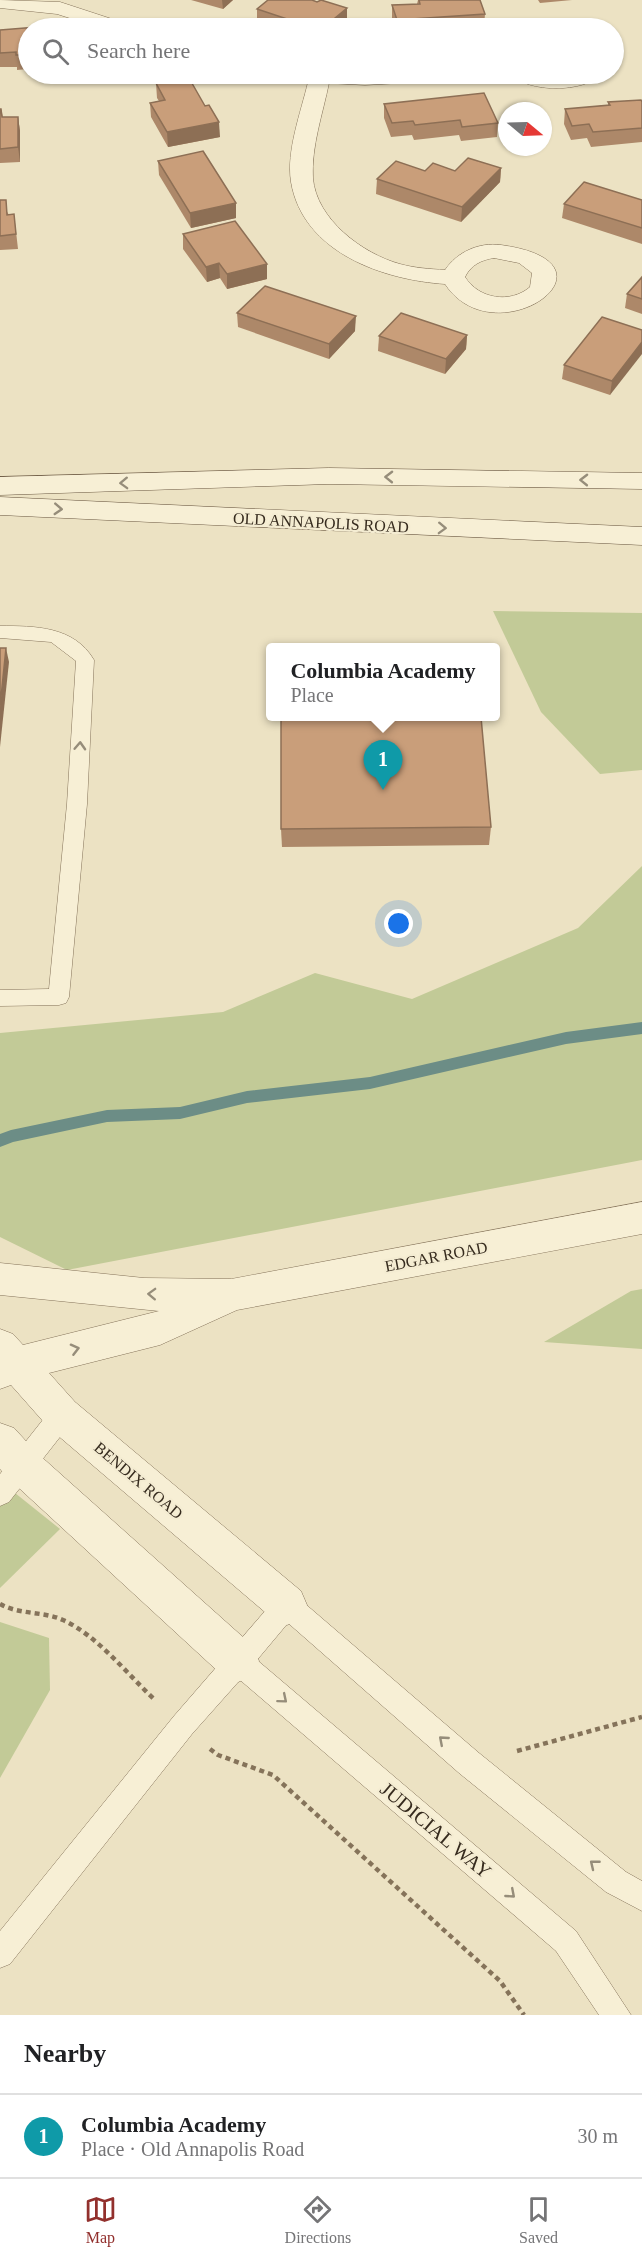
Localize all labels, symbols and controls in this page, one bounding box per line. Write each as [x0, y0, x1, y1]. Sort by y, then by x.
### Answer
search box [18, 18, 624, 84]
icon: search [39, 35, 72, 68]
text: Search here [87, 38, 190, 63]
north arrow [498, 102, 552, 156]
one-way arrow [384, 471, 393, 483]
one-way arrow [579, 474, 588, 486]
one-way arrow [119, 476, 128, 489]
one-way arrow [54, 503, 63, 516]
street label: OLD ANNAPOLIS ROAD [233, 509, 409, 536]
one-way arrow [437, 521, 446, 534]
popup [266, 643, 500, 721]
text: Columbia Academy [290, 658, 476, 683]
text: Place [290, 684, 334, 706]
pin: 1 [364, 740, 403, 790]
one-way arrow [73, 741, 86, 750]
your location [384, 909, 413, 938]
street label: EDGAR ROAD [383, 1238, 489, 1275]
one-way arrow [147, 1287, 156, 1300]
one-way arrow [70, 1343, 80, 1356]
street label: BENDIX ROAD [91, 1439, 186, 1522]
one-way arrow [276, 1692, 287, 1703]
one-way arrow [439, 1737, 450, 1748]
street label: JUDICIAL WAY [376, 1777, 496, 1883]
one-way arrow [590, 1860, 601, 1871]
one-way arrow [504, 1887, 515, 1898]
text: Nearby [24, 2039, 106, 2068]
text: Columbia Academy [81, 2112, 266, 2137]
text: 1 [39, 2125, 49, 2147]
text: 30 m [577, 2125, 618, 2147]
text: Place · Old Annapolis Road [81, 2138, 304, 2160]
tab: Map [84, 2193, 117, 2247]
tab: Directions [285, 2193, 351, 2247]
tab: Saved [519, 2193, 558, 2247]

